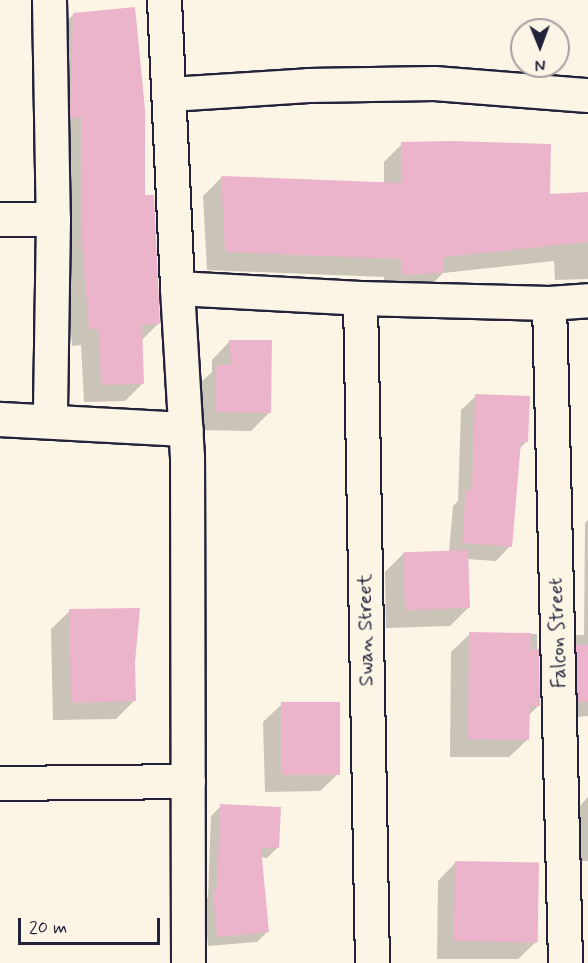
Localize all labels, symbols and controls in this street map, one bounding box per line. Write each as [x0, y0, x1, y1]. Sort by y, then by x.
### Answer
north arrow [510, 18, 570, 78]
text: N [535, 54, 546, 75]
street label: Swan Street [353, 573, 379, 687]
street label: Falcon Street [544, 576, 572, 690]
scale bar [21, 906, 164, 944]
text: 20 m [29, 916, 67, 940]

